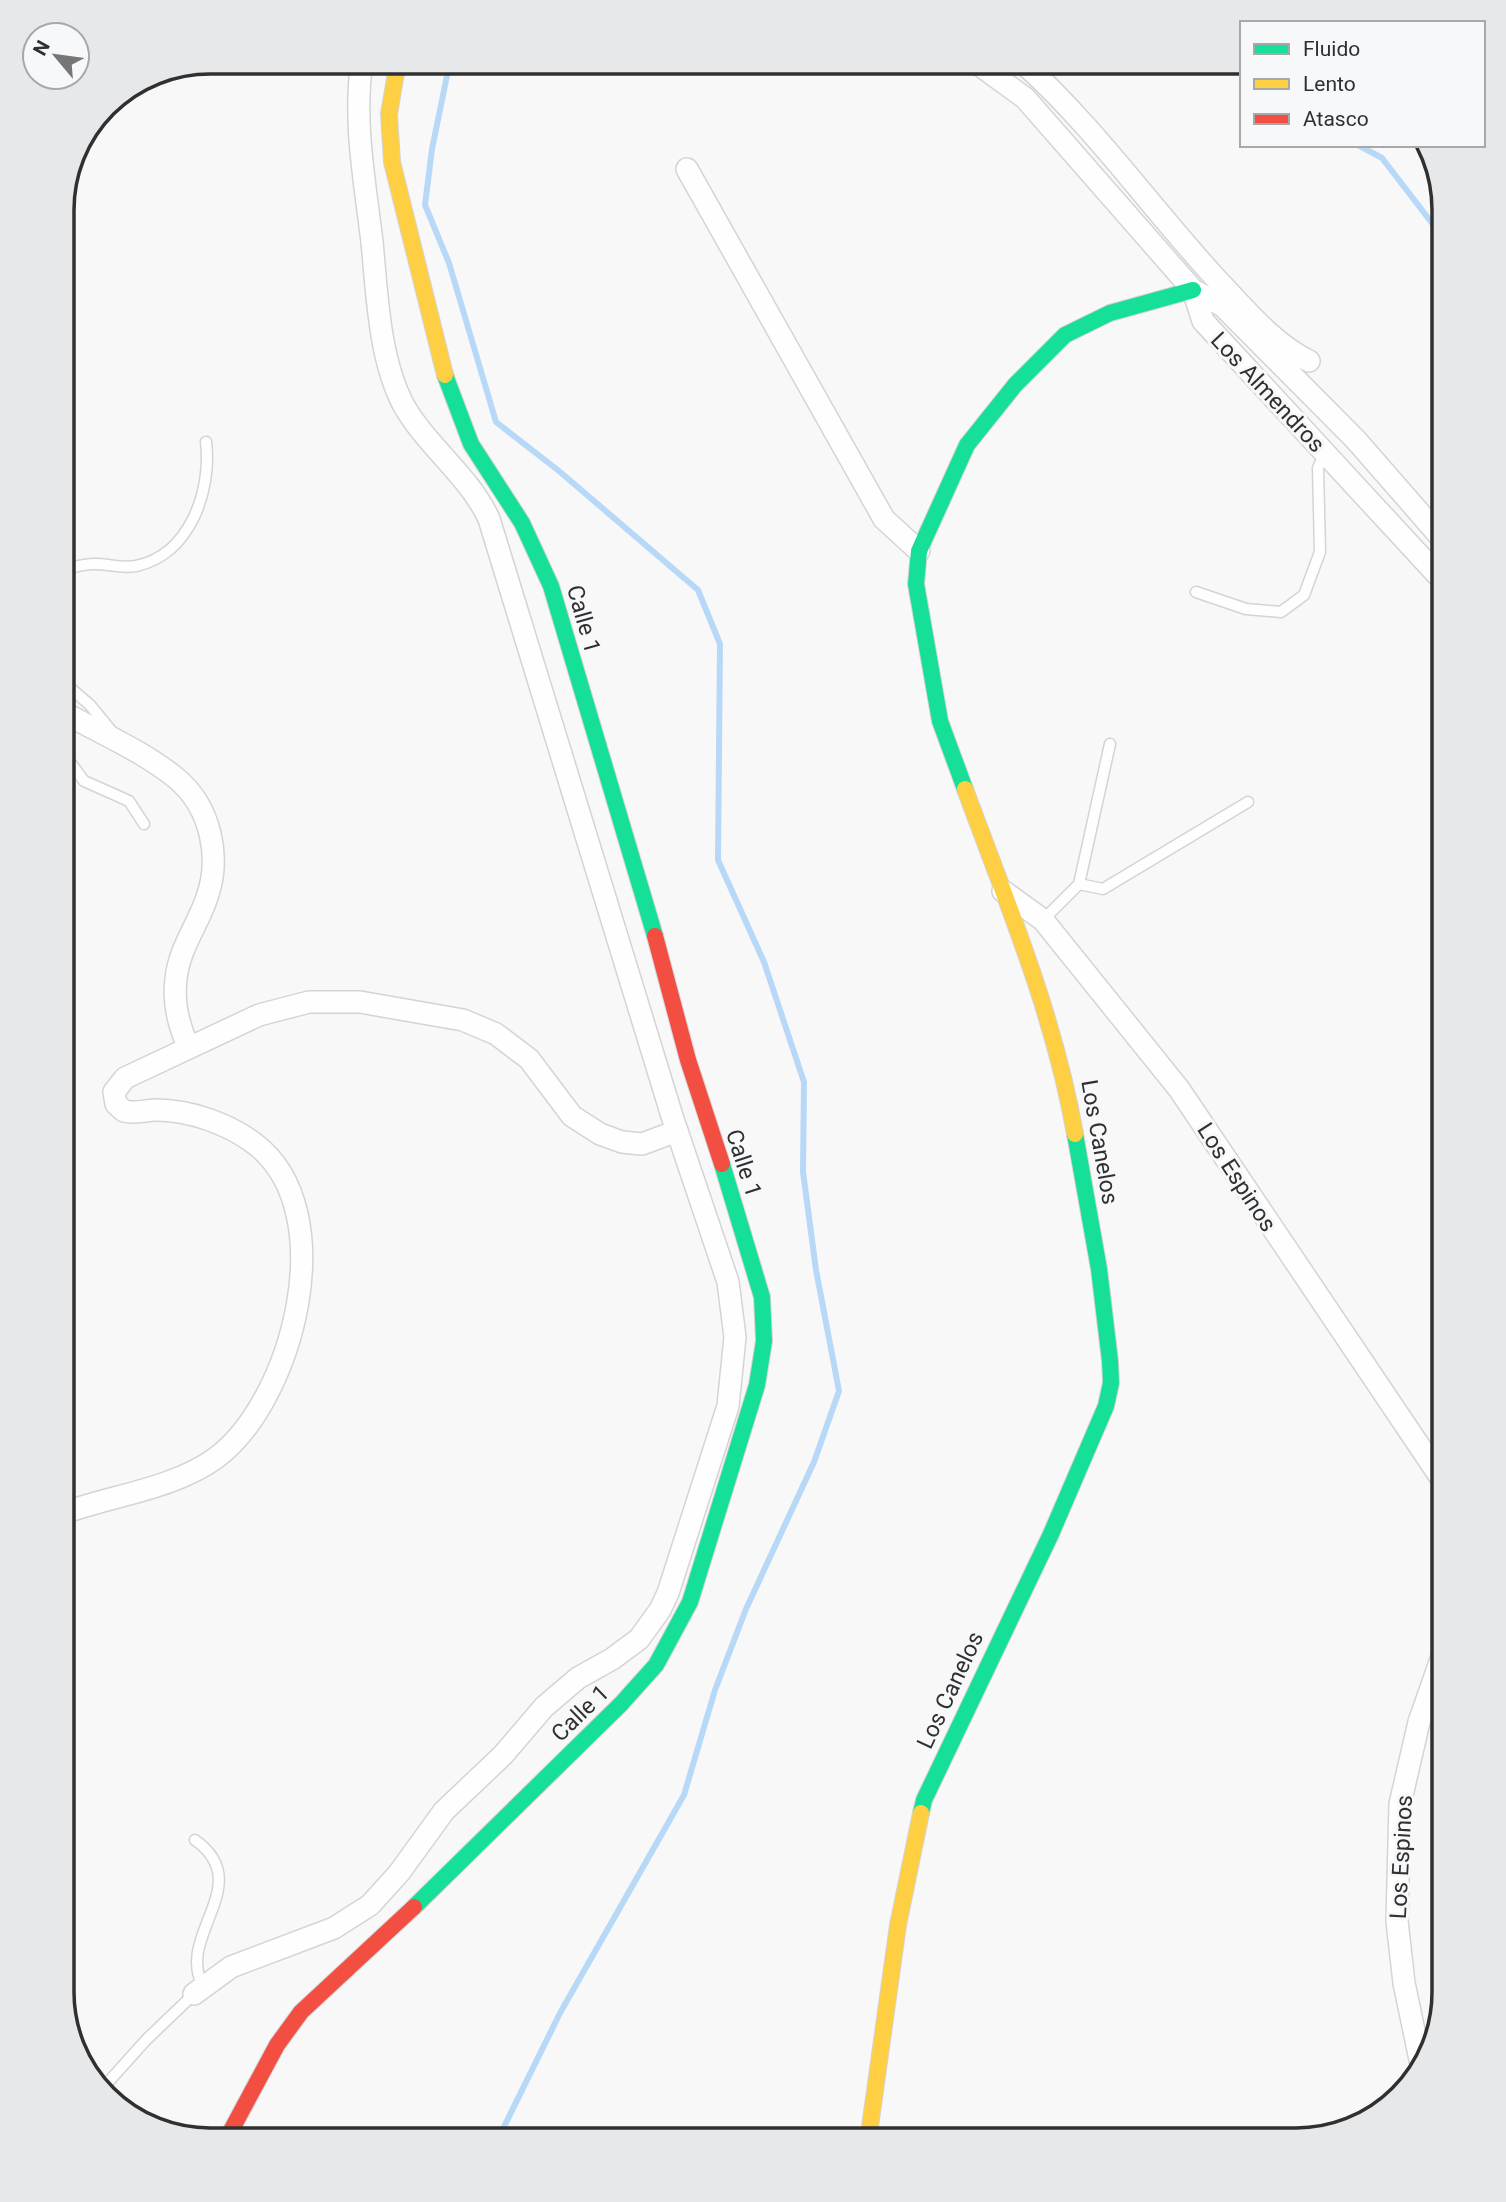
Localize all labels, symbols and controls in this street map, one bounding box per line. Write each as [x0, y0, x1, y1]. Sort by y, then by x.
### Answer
north arrow [21, 21, 91, 91]
legend [1240, 21, 1485, 147]
text: N [28, 37, 55, 59]
text: Fluido [1303, 37, 1360, 61]
text: Lento [1303, 72, 1356, 96]
text: Atasco [1303, 107, 1369, 131]
street label: Los Almendros [1205, 327, 1330, 458]
street label: Calle 1 [561, 582, 606, 656]
street label: Los Canelos [1075, 1078, 1124, 1206]
street label: Los Espinos [1191, 1118, 1282, 1237]
street label: Calle 1 [720, 1126, 767, 1200]
street label: Los Canelos [912, 1627, 989, 1753]
street label: Calle 1 [546, 1680, 615, 1747]
street label: Los Espinos [1385, 1794, 1418, 1920]

